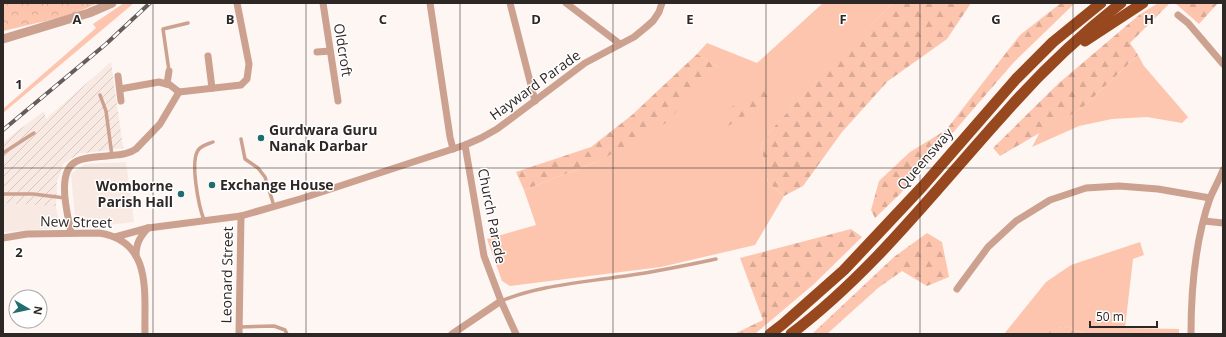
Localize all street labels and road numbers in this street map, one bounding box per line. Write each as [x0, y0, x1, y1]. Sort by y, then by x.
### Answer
street label: Oldcroft [330, 22, 357, 78]
street label: Hayward Parade [486, 45, 584, 124]
street label: Queensway [892, 123, 957, 194]
street label: Church Parade [474, 167, 511, 265]
street label: New Street [40, 211, 112, 232]
street label: Leonard Street [216, 226, 237, 324]

